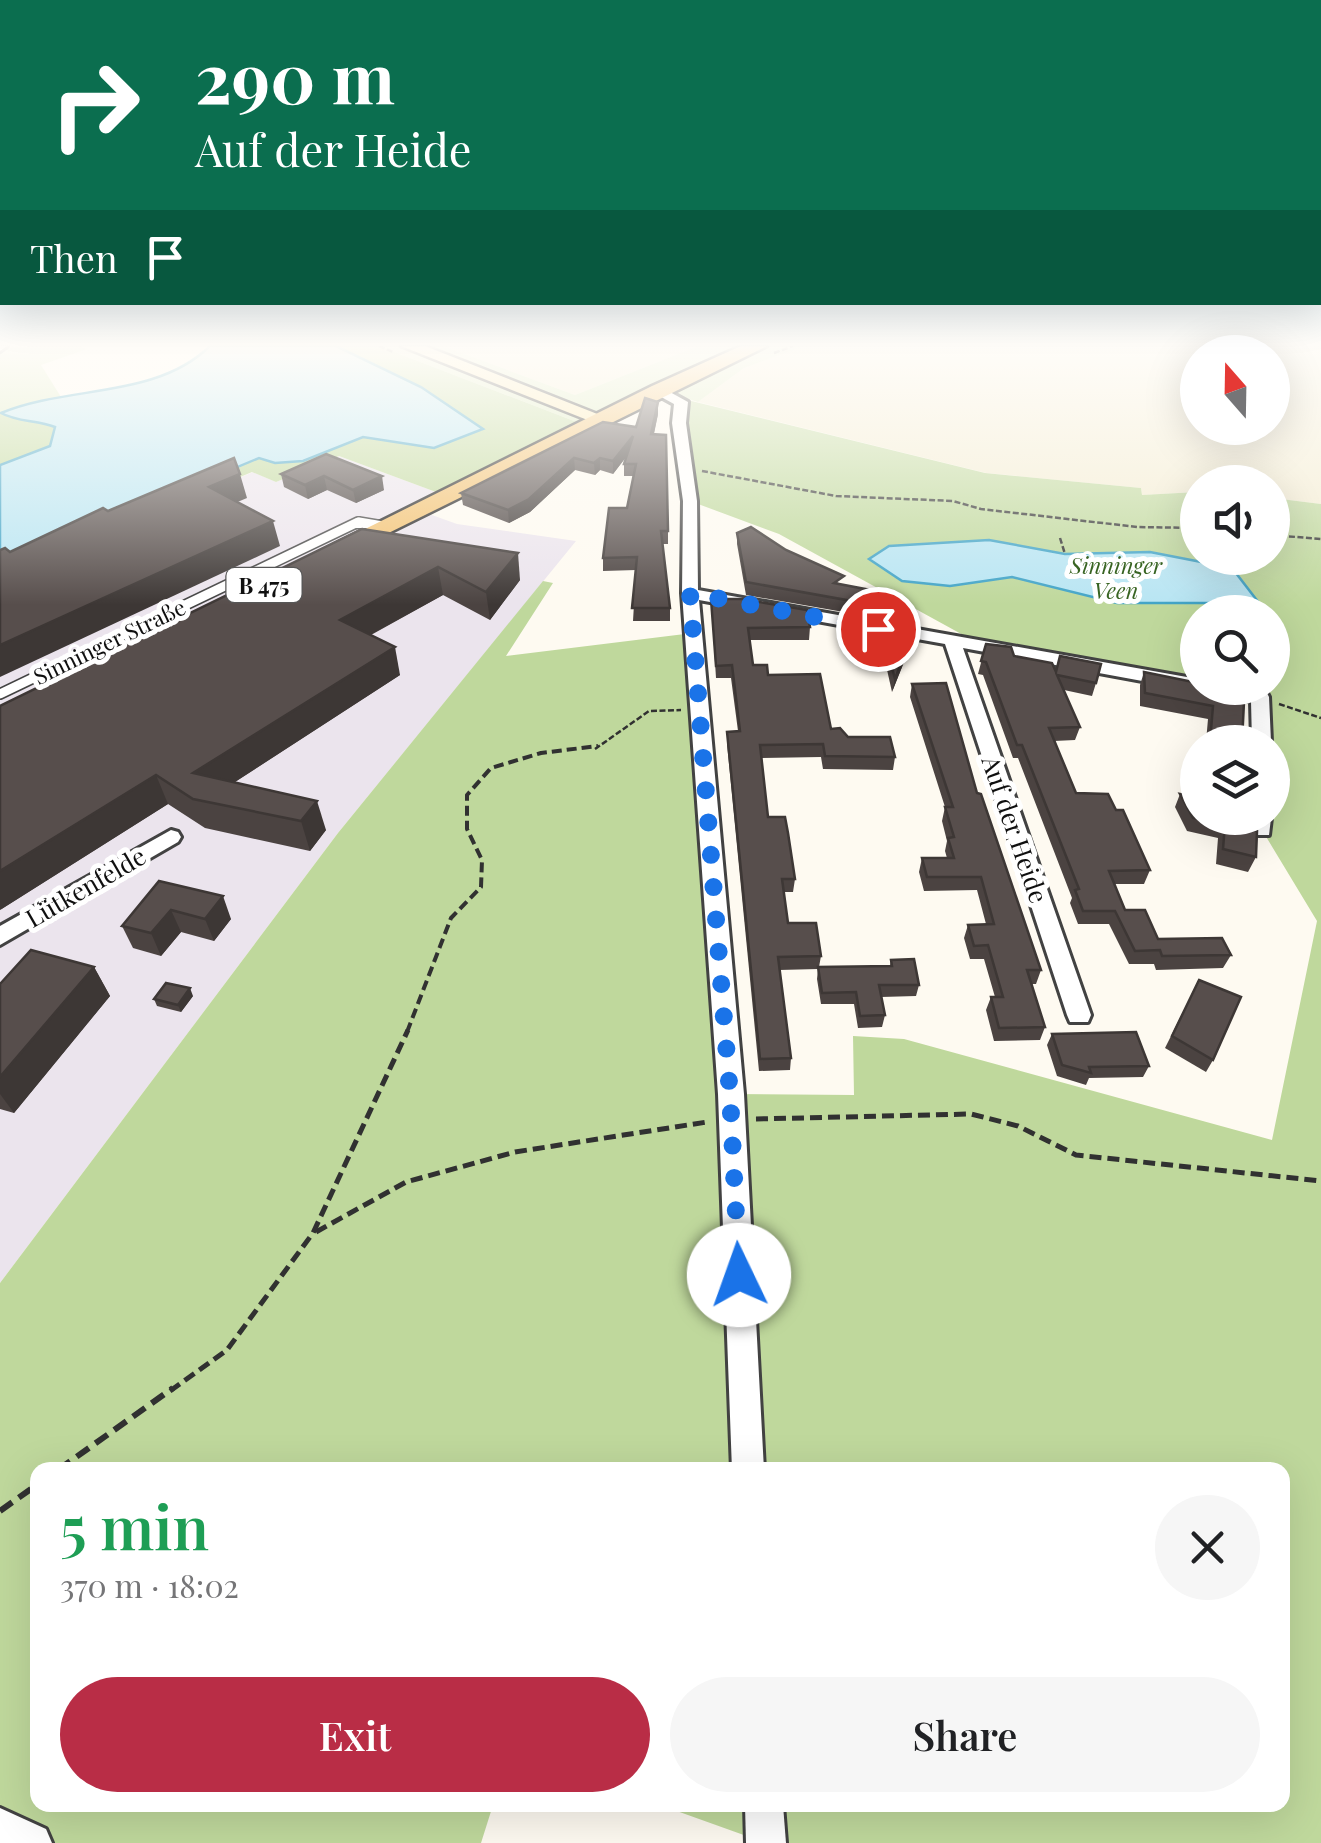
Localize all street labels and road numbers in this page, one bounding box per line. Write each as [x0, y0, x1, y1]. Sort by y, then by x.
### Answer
road number: B 475 [226, 568, 302, 602]
street label: Sinninger Straße [28, 591, 190, 691]
street label: Auf der Heide [975, 750, 1057, 907]
street label: Lütkenfelde [19, 838, 151, 934]

